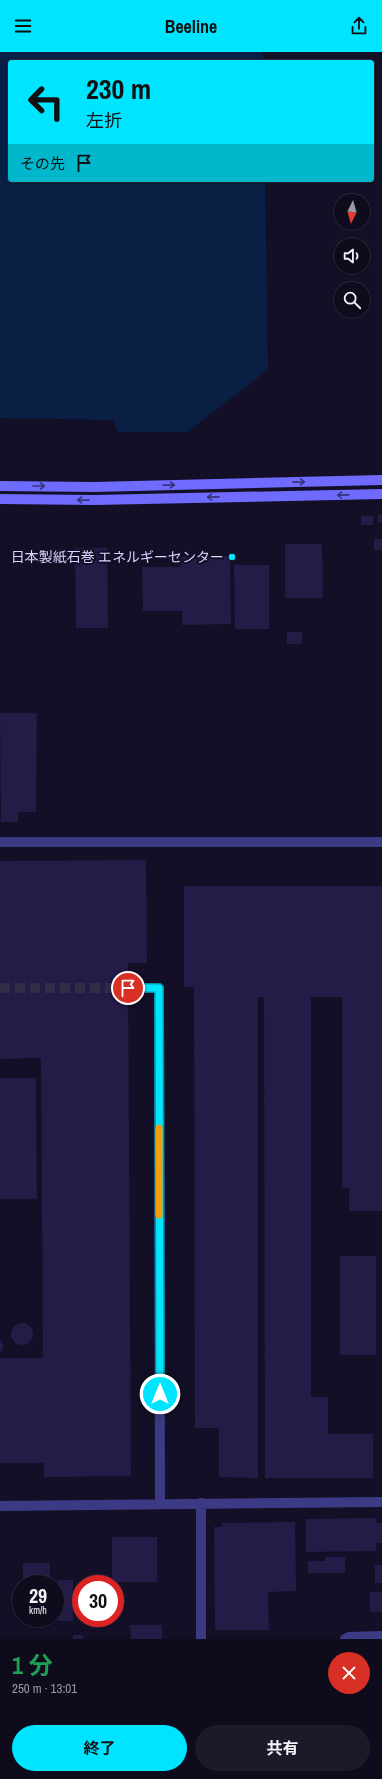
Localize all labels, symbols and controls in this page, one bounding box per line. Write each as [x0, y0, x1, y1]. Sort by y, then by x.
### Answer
text: Beeline [165, 14, 217, 39]
icon: menu [12, 15, 34, 37]
icon: share [348, 15, 370, 37]
text: 230 m [86, 70, 151, 108]
icon: left [20, 76, 72, 128]
text: 左折 [86, 108, 122, 133]
icon: arrive [73, 152, 95, 174]
text: その先 [20, 153, 65, 174]
north arrow [334, 194, 370, 230]
map controls [334, 194, 370, 318]
button: sound [334, 238, 370, 274]
button: search [334, 282, 370, 318]
one-way arrow [292, 478, 305, 486]
one-way arrow [162, 481, 175, 489]
one-way arrow [32, 483, 45, 490]
one-way arrow [337, 491, 350, 499]
one-way arrow [207, 494, 220, 501]
one-way arrow [77, 496, 90, 504]
place label: 日本製紙石巻 エネルギーセンター [11, 548, 224, 566]
marker: 日本製紙石巻 エネルギーセンター [227, 552, 237, 562]
pin [111, 971, 145, 1005]
icon: arrive [117, 977, 139, 999]
position arrow [139, 1373, 181, 1415]
speed limit sign: 30 [72, 1575, 124, 1627]
text: 29 [29, 1582, 47, 1609]
text: km/h [29, 1604, 47, 1617]
text: 1 分 [12, 1649, 52, 1681]
button: close [328, 1652, 370, 1694]
text: 250 m · 13:01 [12, 1680, 77, 1697]
button: 終了 [12, 1725, 187, 1771]
button: 共有 [195, 1725, 370, 1771]

